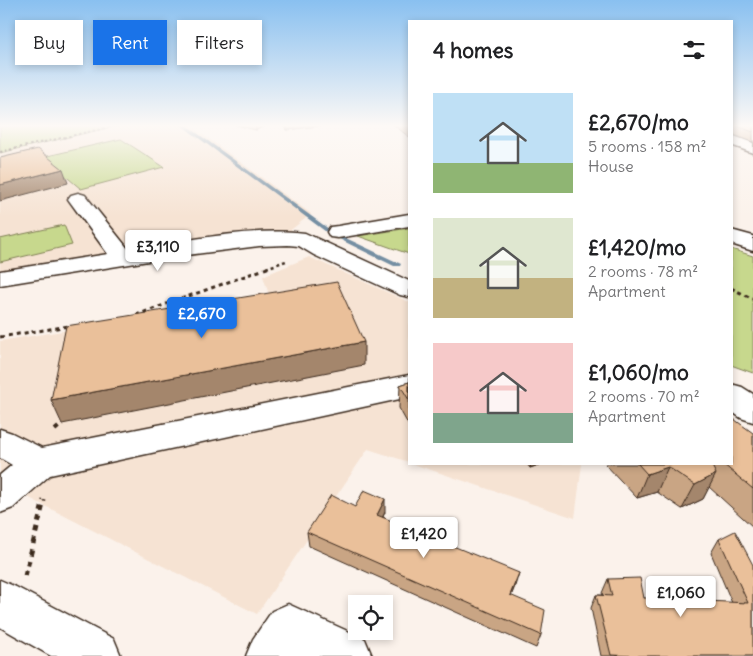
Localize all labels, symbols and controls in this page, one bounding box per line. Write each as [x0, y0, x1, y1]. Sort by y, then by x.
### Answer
chip: Buy [15, 20, 83, 65]
chip: Rent [93, 20, 167, 65]
chip: Filters [177, 20, 262, 65]
icon: filters [680, 36, 708, 64]
text: 4 homes [433, 37, 513, 64]
text: £2,670/mo [588, 109, 689, 136]
icon: home [473, 113, 533, 173]
text: 5 rooms · 158 m² [588, 136, 706, 156]
text: House [588, 156, 634, 176]
pin: £3,110 [117, 230, 199, 272]
text: £1,420/mo [588, 234, 686, 261]
text: £3,110 [136, 236, 180, 256]
icon: home [473, 238, 533, 298]
text: 2 rooms · 78 m² [588, 261, 698, 281]
text: Apartment [588, 281, 666, 301]
pin: £2,670 [161, 296, 243, 339]
text: £2,670 [178, 303, 226, 323]
text: £1,060/mo [588, 359, 689, 386]
icon: home [473, 363, 533, 423]
text: 2 rooms · 70 m² [588, 386, 700, 406]
text: Apartment [588, 406, 666, 426]
pin: £1,420 [383, 516, 465, 559]
text: £1,420 [401, 523, 447, 543]
pin: £1,060 [640, 576, 722, 618]
text: £1,060 [657, 582, 705, 602]
map controls [348, 595, 393, 640]
button: locate [348, 595, 393, 640]

